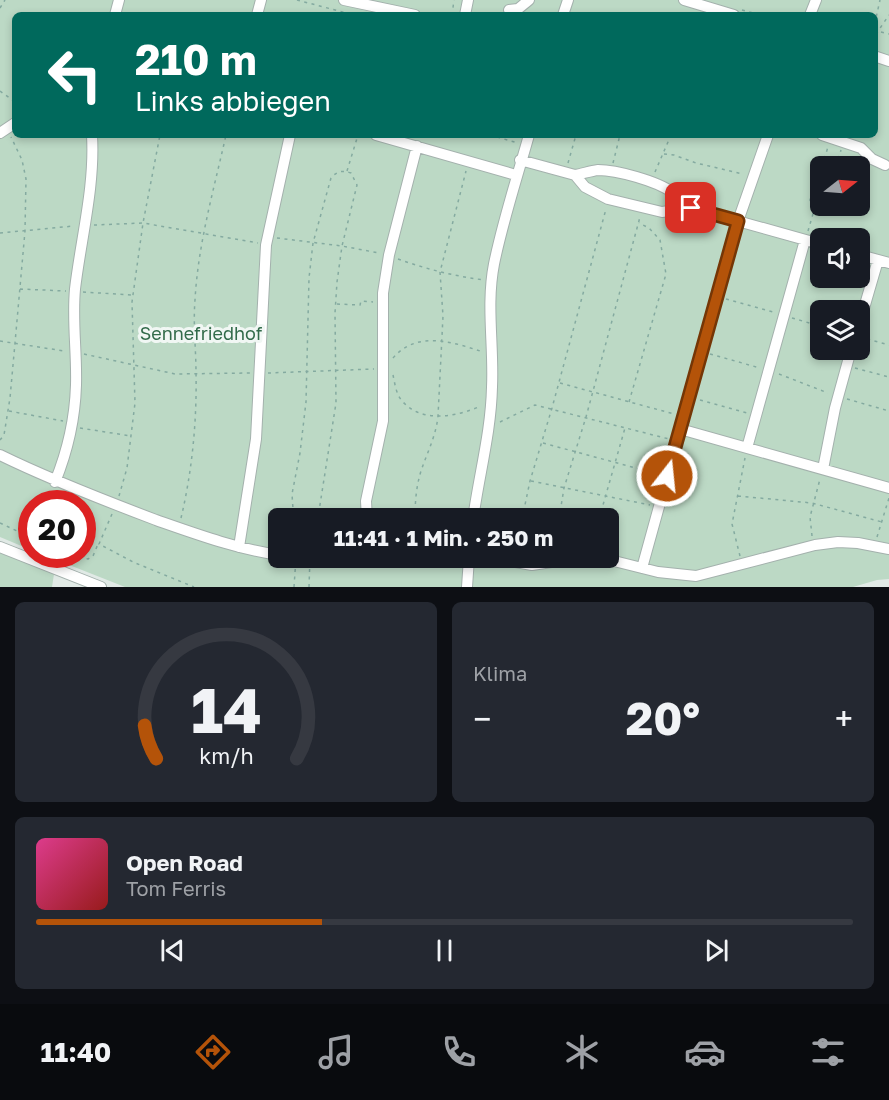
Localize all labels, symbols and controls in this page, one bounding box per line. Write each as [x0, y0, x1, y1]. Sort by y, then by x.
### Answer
text: 210 m [135, 34, 257, 84]
icon: left [36, 36, 114, 114]
text: Links abbiegen [135, 85, 331, 117]
north arrow [810, 156, 870, 216]
map controls [810, 156, 870, 360]
pin [665, 182, 716, 233]
icon: arrive [674, 191, 707, 224]
button: sound [810, 228, 870, 288]
button: layers [810, 300, 870, 360]
park label: Sennefriedhof [140, 322, 263, 344]
position arrow [635, 444, 699, 508]
speed limit sign: 20 [18, 490, 96, 568]
text: 11:41 · 1 Min. · 250 m [334, 524, 553, 551]
text: Klima [473, 661, 527, 685]
text: 14 [190, 672, 262, 747]
text: 20° [626, 691, 700, 745]
text: − [473, 699, 491, 738]
text: + [835, 699, 853, 738]
text: km/h [199, 743, 253, 769]
text: Open Road [126, 849, 243, 876]
text: Tom Ferris [126, 876, 226, 900]
icon: previous [156, 934, 189, 967]
icon: pause [428, 934, 461, 967]
icon: next [700, 934, 733, 967]
icon: directions [192, 1031, 234, 1073]
icon: music [315, 1031, 357, 1073]
icon: phone [438, 1031, 480, 1073]
icon: climate [561, 1031, 603, 1073]
icon: car [684, 1031, 726, 1073]
icon: filters [807, 1031, 849, 1073]
text: 11:40 [40, 1036, 111, 1068]

